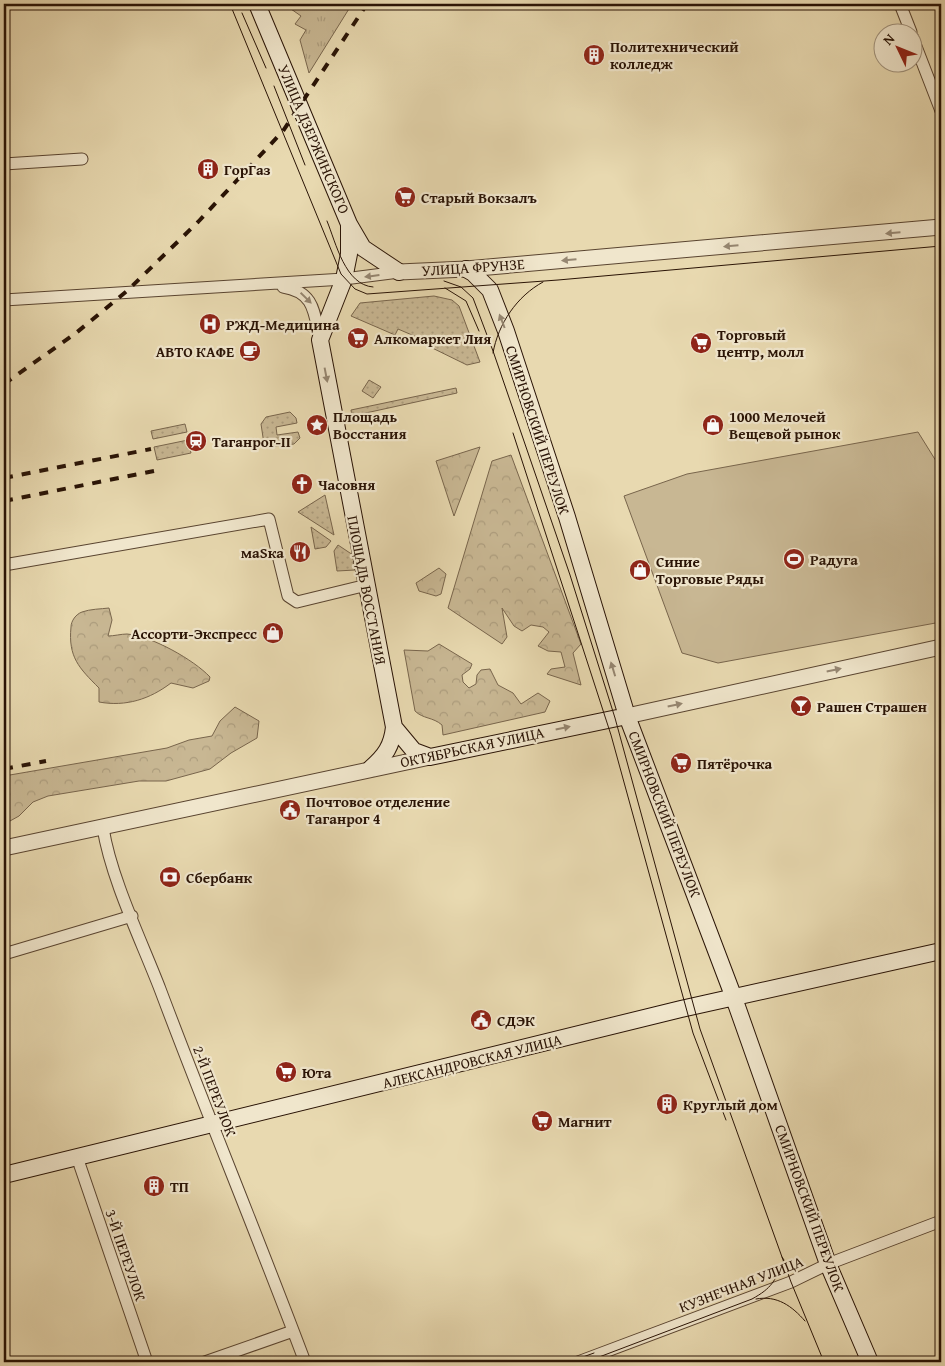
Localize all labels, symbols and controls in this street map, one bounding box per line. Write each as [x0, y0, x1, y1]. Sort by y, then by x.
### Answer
north arrow [872, 22, 922, 72]
text: N [878, 28, 899, 49]
place label: Политехнический колледж [610, 36, 739, 74]
building icon: Политехнический колледж [582, 43, 606, 67]
street label: УЛИЦА ДЗЕРЖИНСКОГО [273, 61, 355, 217]
building icon: ГорГаз [196, 157, 220, 181]
place label: ГорГаз [224, 159, 271, 180]
supermarket icon: Старый Вокзалъ [393, 185, 417, 209]
place label: Старый Вокзалъ [421, 187, 538, 208]
one-way arrow [885, 229, 901, 237]
one-way arrow [723, 243, 739, 251]
street label: УЛИЦА ФРУНЗЕ [421, 253, 526, 281]
one-way arrow [561, 256, 577, 264]
one-way arrow [364, 272, 380, 280]
one-way arrow [300, 292, 312, 304]
hospital icon: РЖД-Медицина [198, 312, 222, 336]
one-way arrow [498, 313, 506, 328]
place label: РЖД-Медицина [226, 314, 340, 335]
place label: Торговый центр, молл [717, 324, 804, 362]
supermarket icon: Алкомаркет Лия [346, 326, 370, 350]
place label: Алкомаркет Лия [374, 328, 491, 349]
supermarket icon: Торговый центр, молл [689, 331, 713, 355]
cafe icon: АВТО КАФЕ [238, 339, 262, 363]
place label: АВТО КАФЕ [156, 341, 234, 362]
street label: СМИРНОВСКИЙ ПЕРЕУЛОК [501, 343, 575, 518]
one-way arrow [323, 367, 331, 383]
place label: Площадь Восстания [333, 406, 406, 444]
place label: 1000 Мелочей Вещевой рынок [729, 406, 841, 444]
place icon: Площадь Восстания [305, 413, 329, 437]
shop icon: 1000 Мелочей Вещевой рынок [701, 413, 725, 437]
station icon: Таганрог-II [184, 429, 208, 453]
place label: Таганрог-II [212, 431, 291, 452]
church icon: Часовня [290, 472, 314, 496]
place label: Часовня [318, 474, 375, 495]
street label: ПЛОЩАДЬ ВОССТАНИЯ [342, 514, 392, 667]
restaurant icon: маSка [288, 540, 312, 564]
place label: маSка [241, 542, 284, 563]
sports icon: Радуга [782, 547, 806, 571]
place label: Радуга [810, 549, 858, 570]
place label: Синие Торговые Ряды [656, 551, 764, 589]
shop icon: Синие Торговые Ряды [628, 558, 652, 582]
shop icon: Ассорти-Экспресс [261, 621, 285, 645]
place label: Ассорти-Экспресс [131, 623, 257, 644]
one-way arrow [609, 661, 617, 676]
one-way arrow [826, 666, 842, 674]
bar icon: Рашен Страшен [789, 694, 813, 718]
place label: Рашен Страшен [817, 696, 927, 717]
one-way arrow [667, 701, 682, 709]
street label: ОКТЯБРЬСКАЯ УЛИЦА [398, 721, 546, 773]
one-way arrow [556, 724, 571, 732]
street label: СМИРНОВСКИЙ ПЕРЕУЛОК [624, 728, 707, 901]
supermarket icon: Пятёрочка [669, 751, 693, 775]
place label: Пятёрочка [697, 753, 773, 774]
place label: Почтовое отделение Таганрог 4 [306, 791, 450, 829]
public building icon: Почтовое отделение Таганрог 4 [278, 798, 302, 822]
bank icon: Сбербанк [158, 865, 182, 889]
place label: Сбербанк [186, 867, 253, 888]
public building icon: СДЭК [469, 1008, 493, 1032]
place label: СДЭК [497, 1010, 535, 1031]
street label: АЛЕКСАНДРОВСКАЯ УЛИЦА [380, 1029, 564, 1093]
street label: 2-Й ПЕРЕУЛОК [188, 1043, 242, 1140]
supermarket icon: Юта [274, 1060, 298, 1084]
place label: Юта [302, 1062, 332, 1083]
building icon: Круглый дом [655, 1092, 679, 1116]
place label: Круглый дом [683, 1094, 778, 1115]
supermarket icon: Магнит [530, 1109, 554, 1133]
place label: Магнит [558, 1111, 613, 1132]
street label: СМИРНОВСКИЙ ПЕРЕУЛОК [770, 1122, 850, 1295]
building icon: ТП [142, 1174, 166, 1198]
place label: ТП [170, 1176, 189, 1197]
street label: 3-Й ПЕРЕУЛОК [100, 1206, 152, 1304]
street label: КУЗНЕЧНАЯ УЛИЦА [676, 1251, 806, 1317]

